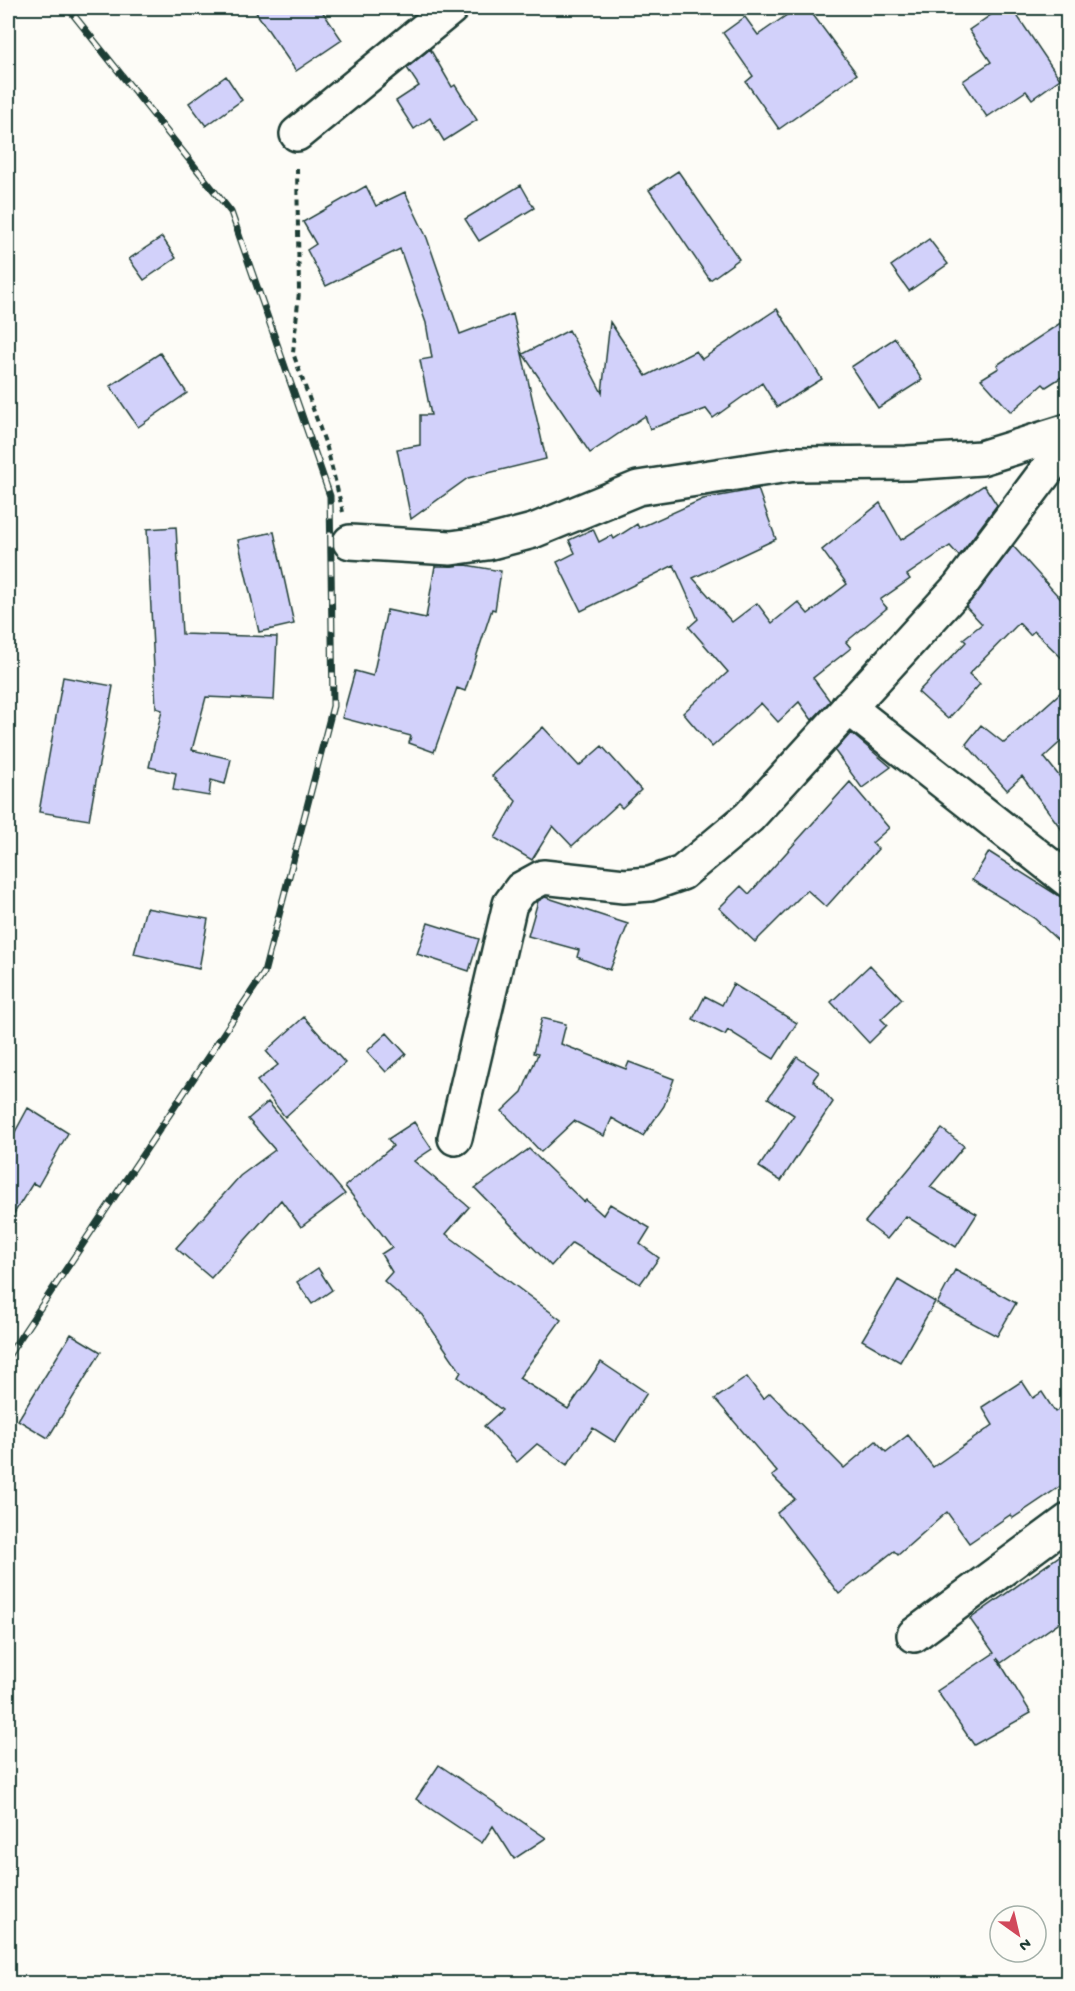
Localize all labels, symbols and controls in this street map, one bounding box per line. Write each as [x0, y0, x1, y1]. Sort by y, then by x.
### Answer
north arrow [988, 1904, 1048, 1964]
text: N [1014, 1933, 1034, 1955]

